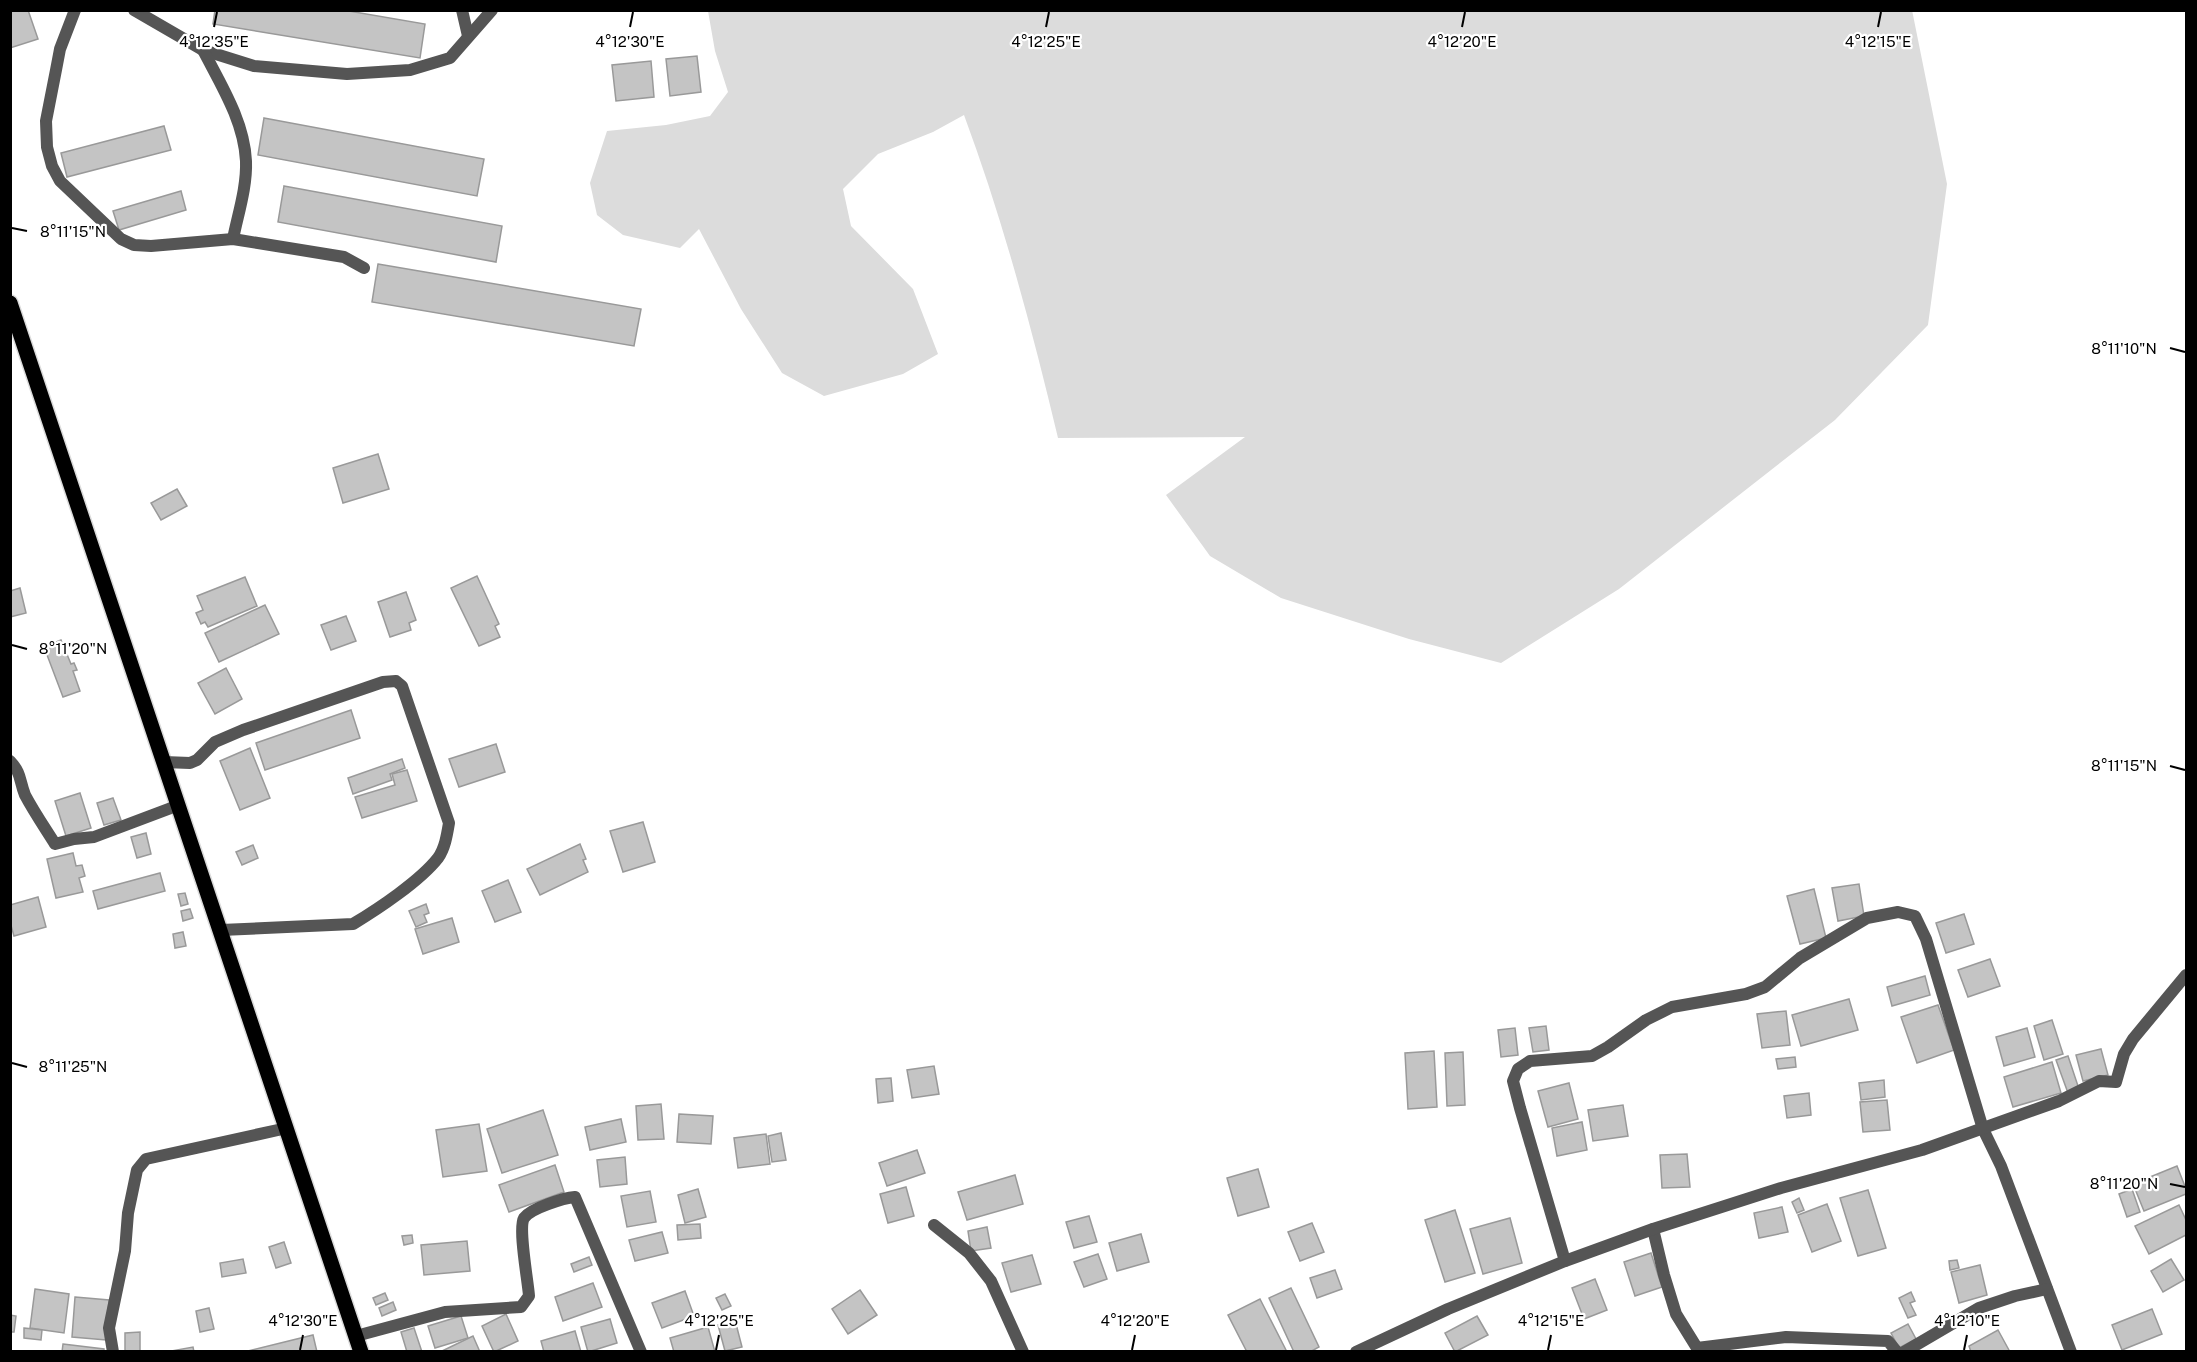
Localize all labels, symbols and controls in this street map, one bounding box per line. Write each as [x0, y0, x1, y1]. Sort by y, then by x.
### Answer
text: 4°12'35"E [179, 33, 249, 50]
text: 4°12'30"E [595, 33, 665, 50]
text: 4°12'25"E [1011, 33, 1081, 50]
text: 4°12'20"E [1428, 33, 1496, 50]
text: 4°12'15"E [1845, 33, 1911, 50]
text: 8°11'15"N [40, 223, 106, 240]
text: 8°11'10"N [2091, 340, 2157, 357]
text: 8°11'20"N [39, 640, 107, 657]
text: 8°11'15"N [2091, 757, 2157, 774]
text: 8°11'25"N [39, 1058, 107, 1075]
text: 8°11'20"N [2090, 1175, 2158, 1192]
text: 4°12'30"E [268, 1312, 338, 1329]
text: 4°12'25"E [684, 1312, 754, 1329]
text: 4°12'20"E [1101, 1312, 1169, 1329]
text: 4°12'15"E [1518, 1312, 1584, 1329]
text: 4°12'10"E [1934, 1312, 2000, 1329]

